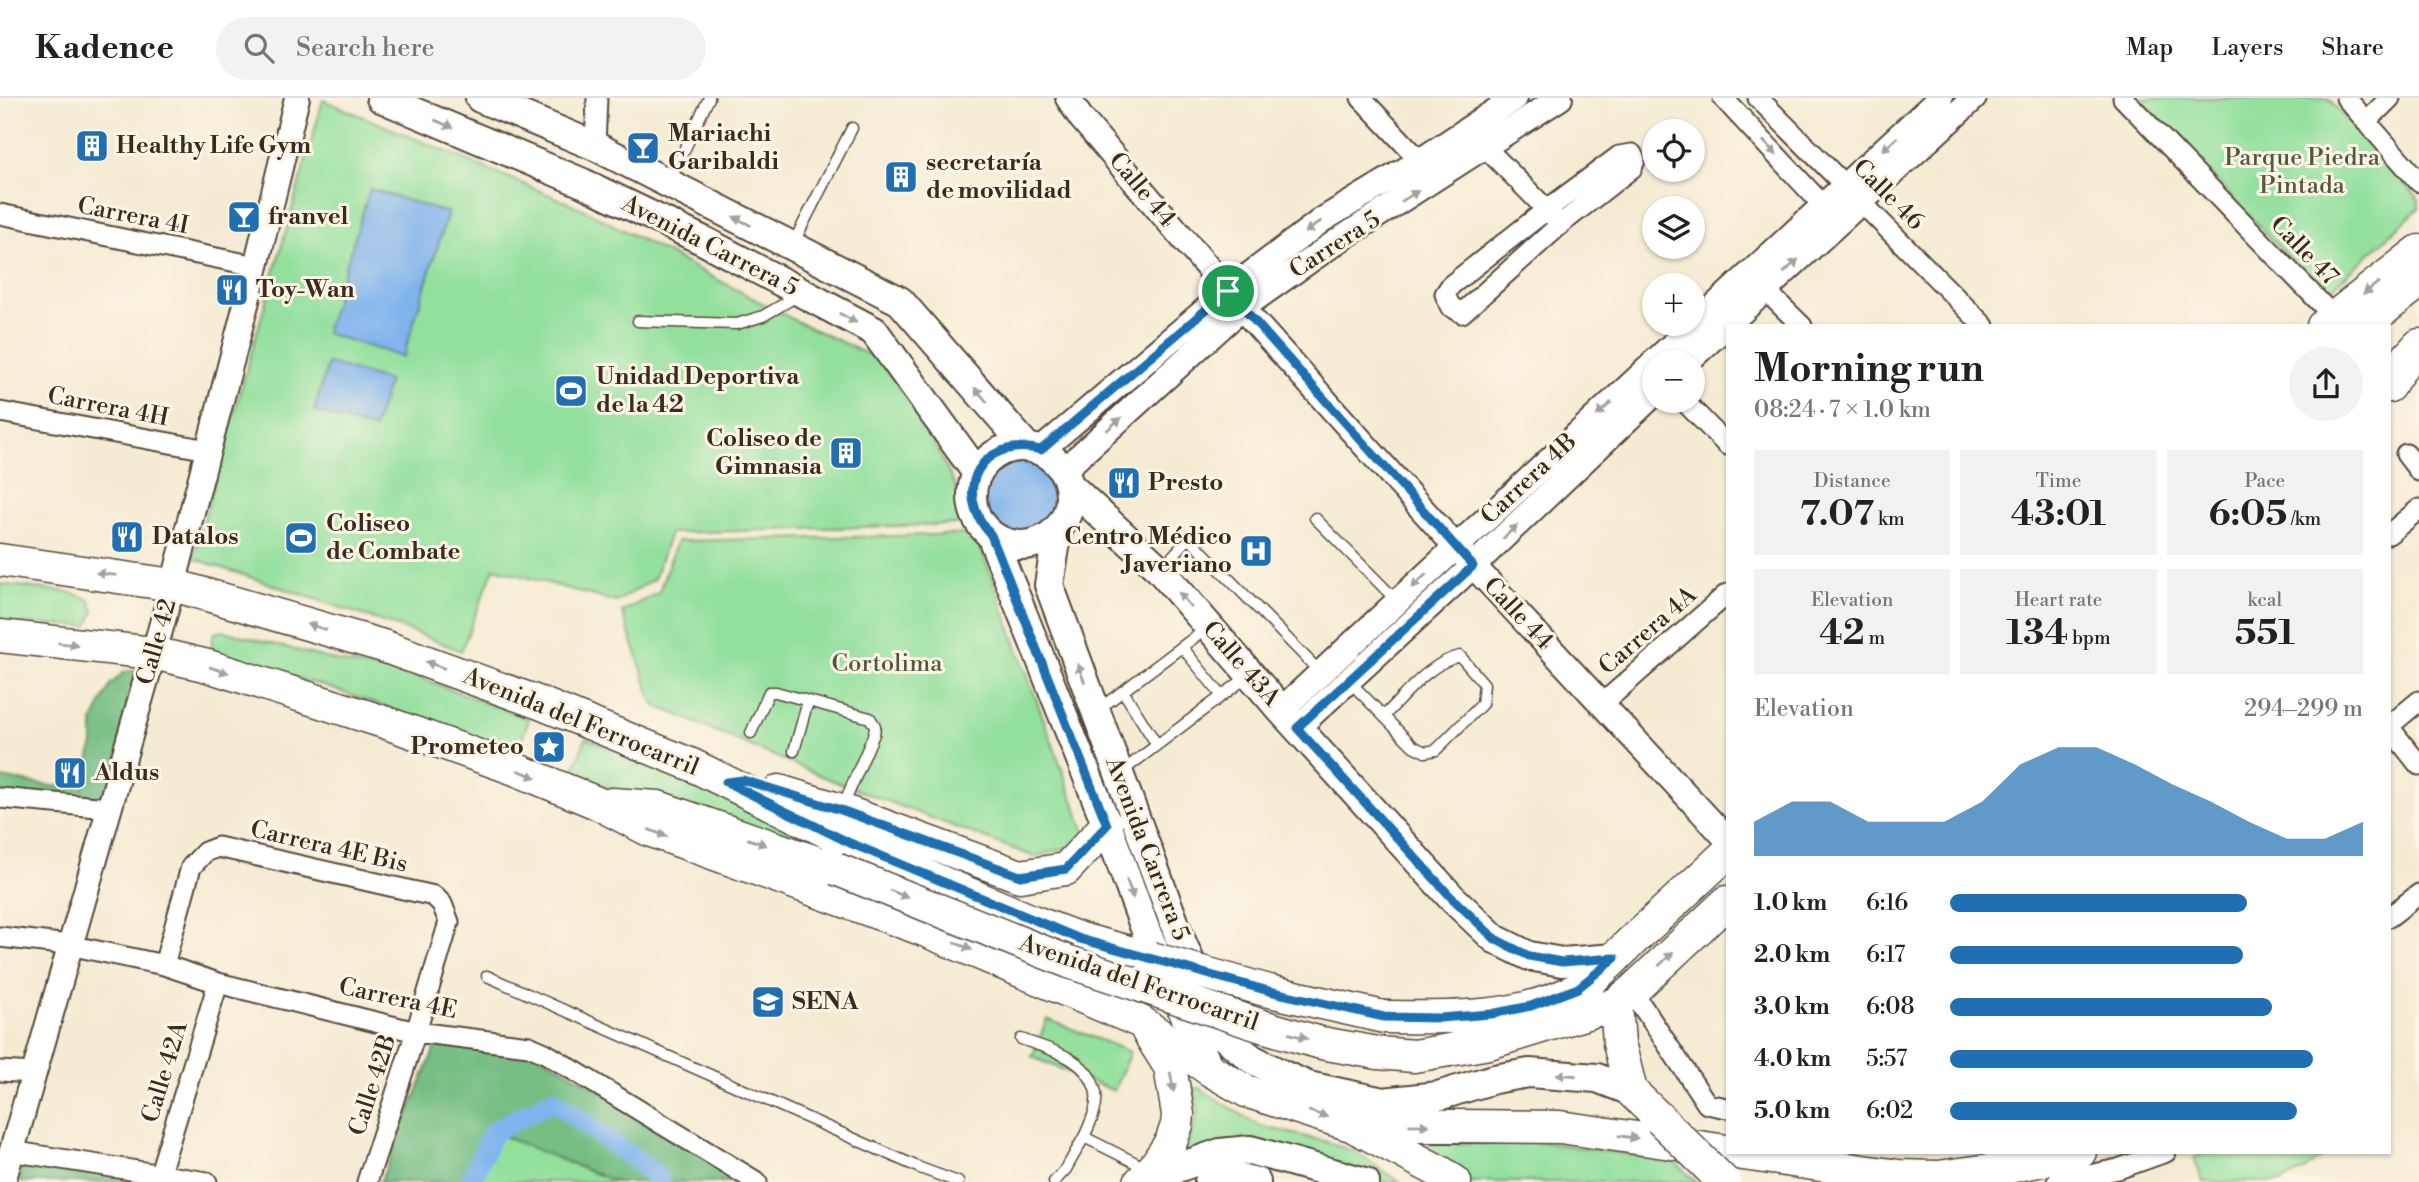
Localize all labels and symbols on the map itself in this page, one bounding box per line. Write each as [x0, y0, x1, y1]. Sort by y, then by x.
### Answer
one-way arrow [434, 119, 455, 130]
place label: Mariachi Garibaldi [668, 119, 779, 177]
building icon: Healthy Life Gym [73, 127, 111, 165]
bar icon: Mariachi Garibaldi [624, 129, 662, 167]
place label: Healthy Life Gym [116, 131, 311, 161]
one-way arrow [1881, 136, 1899, 152]
one-way arrow [1761, 139, 1777, 156]
park label: Parque Piedra Pintada [2224, 143, 2381, 201]
street label: Calle 44 [1102, 146, 1182, 234]
place label: secretaría de movilidad [926, 148, 1072, 206]
street label: Calle 46 [1846, 153, 1930, 237]
building icon: secretaría de movilidad [882, 158, 920, 196]
street label: Avenida Carrera 5 [616, 188, 803, 303]
one-way arrow [1400, 189, 1419, 202]
street label: Carrera 4I [75, 191, 191, 241]
bar icon: franvel [225, 198, 263, 236]
place label: franvel [268, 202, 349, 232]
street label: Carrera 5 [1284, 205, 1386, 285]
street label: Calle 47 [2264, 210, 2344, 292]
one-way arrow [732, 215, 752, 226]
one-way arrow [1304, 220, 1322, 234]
one-way arrow [1782, 258, 1799, 274]
pin [1198, 261, 1258, 321]
restaurant icon: Toy-Wan [213, 271, 251, 309]
place label: Toy-Wan [256, 275, 355, 305]
one-way arrow [2362, 281, 2380, 295]
one-way arrow [838, 312, 858, 323]
place label: Unidad Deportiva de la 42 [596, 362, 800, 420]
sports icon: Unidad Deportiva de la 42 [552, 372, 590, 410]
street label: Carrera 4H [45, 381, 171, 433]
one-way arrow [974, 386, 989, 403]
one-way arrow [1596, 401, 1613, 417]
one-way arrow [1105, 416, 1123, 432]
place label: Coliseo de Gimnasia [706, 424, 823, 482]
street label: Carrera 4B [1475, 427, 1583, 531]
building icon: Coliseo de Gimnasia [827, 434, 865, 472]
restaurant icon: Presto [1105, 464, 1143, 502]
place label: Presto [1148, 468, 1223, 498]
place label: Coliseo de Combate [326, 509, 461, 567]
restaurant icon: Datalos [108, 518, 146, 556]
sports icon: Coliseo de Combate [282, 519, 320, 557]
place label: Datalos [152, 522, 239, 552]
place label: Centro Médico Javeriano [1064, 522, 1232, 580]
one-way arrow [1501, 523, 1518, 540]
hospital icon: Centro Médico Javeriano [1237, 532, 1275, 570]
one-way arrow [94, 568, 116, 579]
street label: Calle 44 [1477, 571, 1559, 657]
one-way arrow [1410, 573, 1428, 589]
street label: Carrera 4A [1593, 580, 1703, 682]
one-way arrow [1178, 591, 1193, 608]
street label: Calle 42 [130, 596, 184, 688]
street label: Calle 43A [1196, 615, 1287, 713]
one-way arrow [307, 622, 328, 632]
one-way arrow [57, 639, 79, 650]
park label: Cortolima [832, 649, 943, 679]
one-way arrow [425, 660, 446, 671]
street label: Avenida del Ferrocarril [458, 661, 703, 783]
one-way arrow [1075, 663, 1086, 684]
one-way arrow [209, 665, 230, 676]
place icon: Prometeo [530, 728, 568, 766]
place label: Prometeo [410, 732, 524, 762]
street label: Avenida Carrera 5 [1098, 752, 1196, 945]
restaurant icon: Aldus [51, 754, 89, 792]
place label: Aldus [93, 758, 159, 788]
one-way arrow [517, 769, 538, 780]
street label: Carrera 4E Bis [248, 814, 410, 880]
one-way arrow [648, 828, 669, 839]
one-way arrow [747, 837, 768, 848]
one-way arrow [1125, 879, 1136, 900]
one-way arrow [889, 889, 910, 900]
street label: Avenida del Ferrocarril [1014, 928, 1263, 1038]
one-way arrow [953, 941, 974, 952]
one-way arrow [1657, 952, 1674, 968]
street label: Carrera 4E [336, 972, 460, 1026]
school or university icon: SENA [749, 983, 787, 1021]
place label: SENA [792, 987, 859, 1017]
street label: Calle 42A [135, 1017, 195, 1126]
street label: Calle 42B [343, 1031, 403, 1139]
one-way arrow [1288, 1032, 1309, 1042]
one-way arrow [1554, 1070, 1576, 1081]
one-way arrow [1167, 1071, 1178, 1093]
one-way arrow [1307, 1110, 1328, 1120]
one-way arrow [1408, 1120, 1430, 1131]
one-way arrow [1617, 1131, 1639, 1142]

